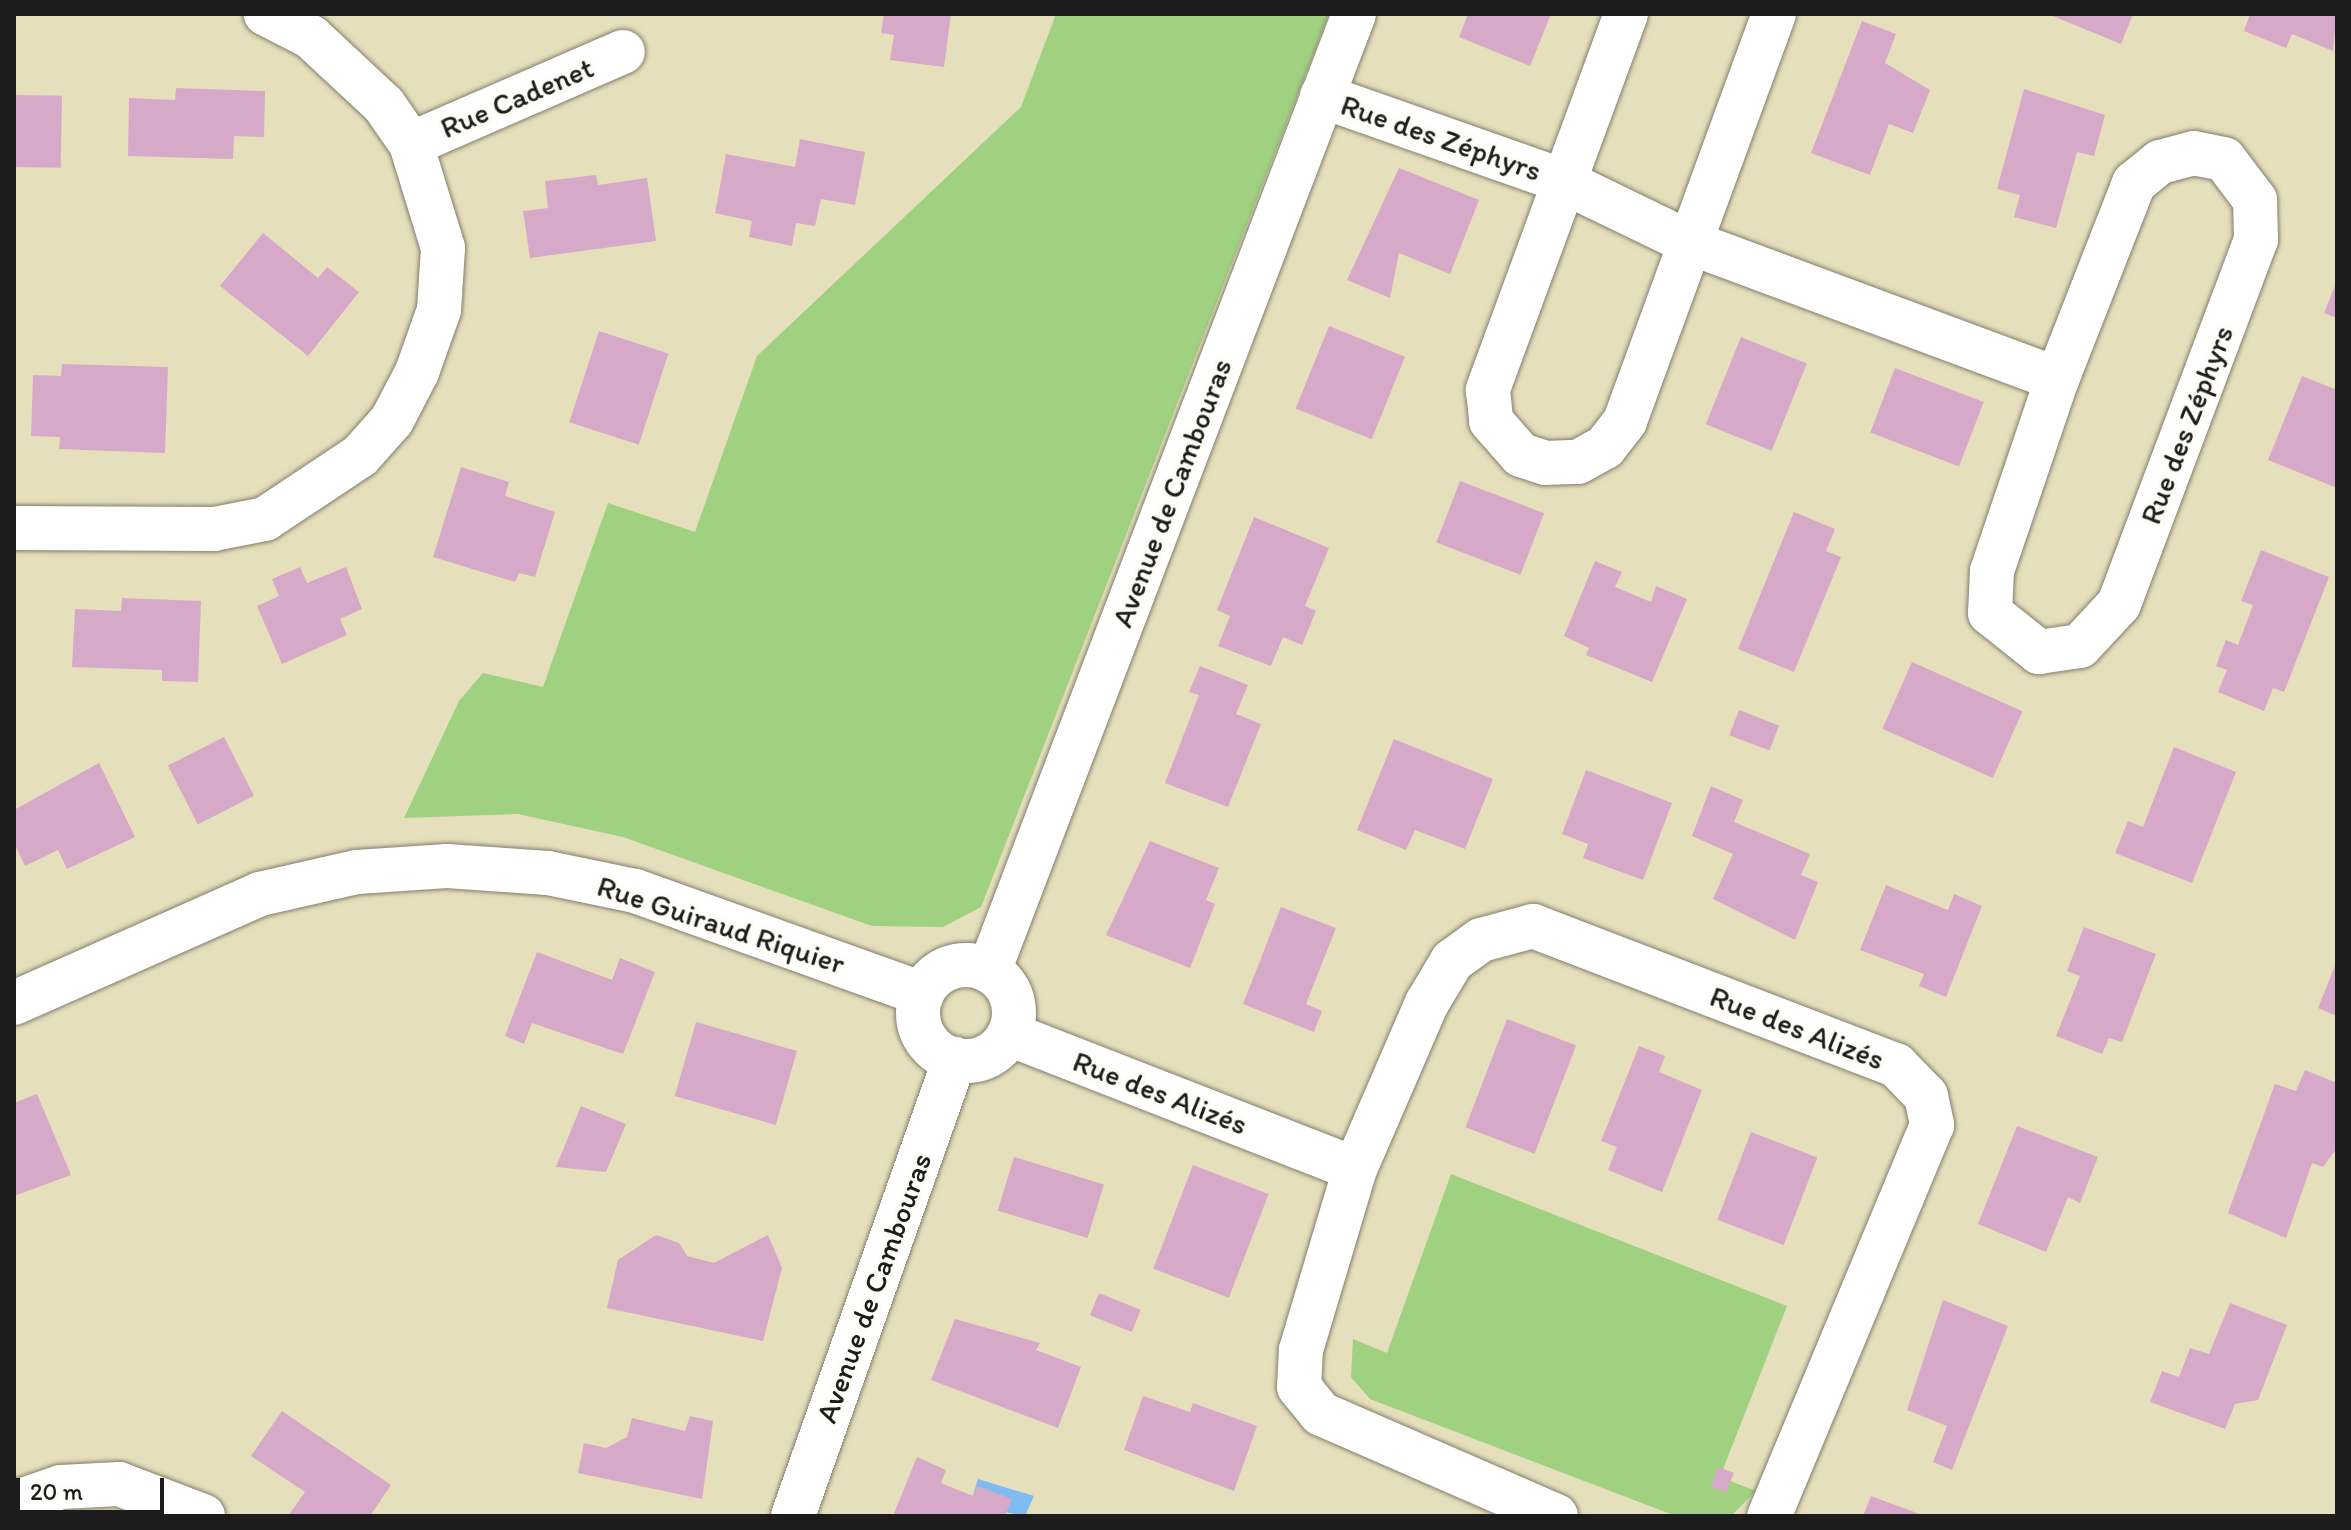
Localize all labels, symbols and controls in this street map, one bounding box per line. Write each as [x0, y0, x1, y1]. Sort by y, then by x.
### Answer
street label: Rue Cadenet [435, 50, 599, 146]
street label: Rue des Zéphyrs [1337, 87, 1545, 189]
street label: Rue des Zéphyrs [2133, 321, 2241, 529]
street label: Avenue de Cambouras [1104, 353, 1240, 633]
street label: Rue Guiraud Riquier [593, 868, 849, 982]
street label: Rue des Alizés [1705, 978, 1889, 1078]
street label: Rue des Alizés [1068, 1043, 1252, 1143]
street label: Avenue de Cambouras [808, 1147, 940, 1429]
scale bar [20, 1462, 168, 1512]
text: 20 m [30, 1477, 83, 1506]

